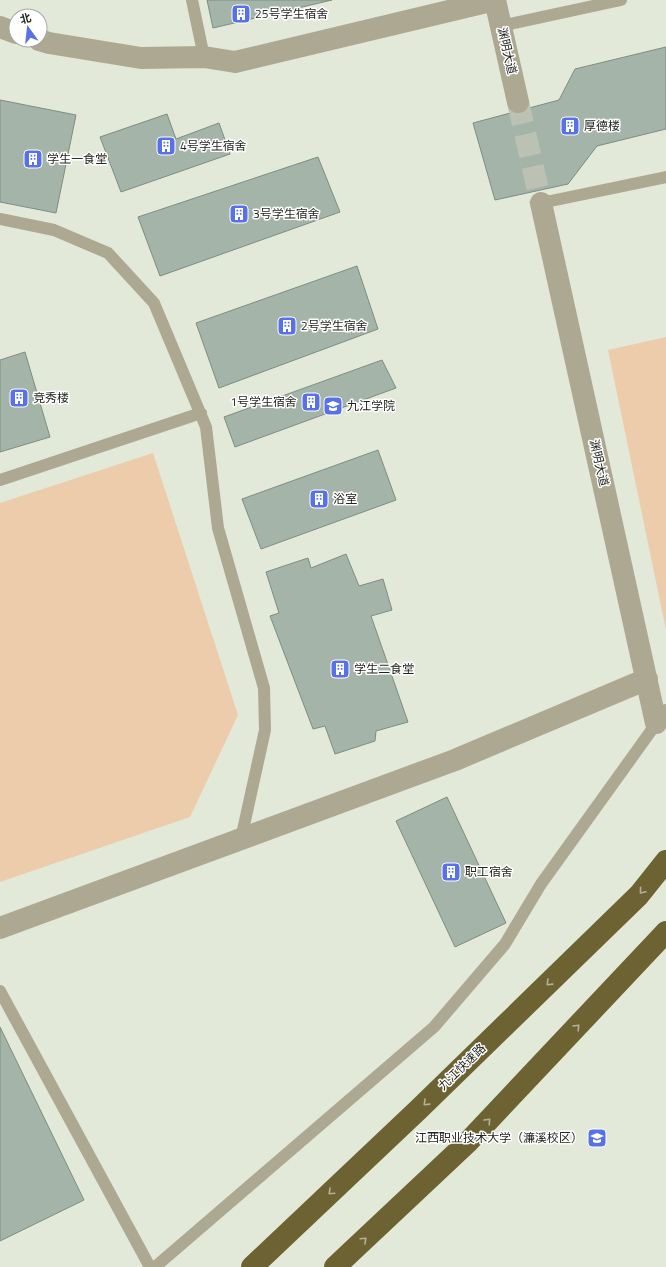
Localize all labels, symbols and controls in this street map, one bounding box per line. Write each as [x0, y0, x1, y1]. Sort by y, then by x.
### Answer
building icon: 25号学生宿舍 [230, 3, 252, 25]
place label: 25号学生宿舍 [255, 4, 328, 23]
north arrow [8, 8, 48, 48]
text: 北 [18, 9, 33, 27]
street label: 渊明大道 [493, 25, 522, 76]
building icon: 厚德楼 [559, 115, 581, 137]
place label: 厚德楼 [584, 116, 620, 135]
building icon: 4号学生宿舍 [155, 135, 177, 157]
place label: 4号学生宿舍 [180, 136, 247, 155]
building icon: 学生一食堂 [22, 148, 44, 170]
place label: 学生一食堂 [47, 149, 107, 168]
building icon: 3号学生宿舍 [228, 203, 250, 225]
place label: 3号学生宿舍 [253, 204, 320, 223]
building icon: 2号学生宿舍 [276, 315, 298, 337]
place label: 2号学生宿舍 [301, 316, 368, 335]
building icon: 竞秀楼 [8, 387, 30, 409]
place label: 竞秀楼 [33, 388, 69, 407]
building icon: 1号学生宿舍 [300, 391, 322, 413]
place label: 1号学生宿舍 [230, 392, 297, 411]
school or university icon: 九江学院 [322, 395, 344, 417]
place label: 九江学院 [347, 396, 395, 415]
street label: 渊明大道 [585, 437, 614, 488]
building icon: 浴室 [308, 488, 330, 510]
place label: 浴室 [333, 489, 357, 508]
building icon: 学生二食堂 [329, 658, 351, 680]
place label: 学生二食堂 [354, 659, 414, 678]
building icon: 职工宿舍 [440, 861, 462, 883]
place label: 职工宿舍 [465, 862, 513, 881]
one-way arrow [639, 887, 646, 894]
one-way arrow [546, 978, 554, 986]
one-way arrow [572, 1024, 579, 1031]
street label: 九江快速路 [433, 1039, 490, 1094]
one-way arrow [423, 1098, 431, 1106]
one-way arrow [483, 1118, 490, 1126]
school or university icon: 江西职业技术大学（濂溪校区） [586, 1127, 608, 1149]
place label: 江西职业技术大学（濂溪校区） [415, 1128, 583, 1147]
one-way arrow [328, 1187, 336, 1195]
one-way arrow [359, 1237, 367, 1245]

